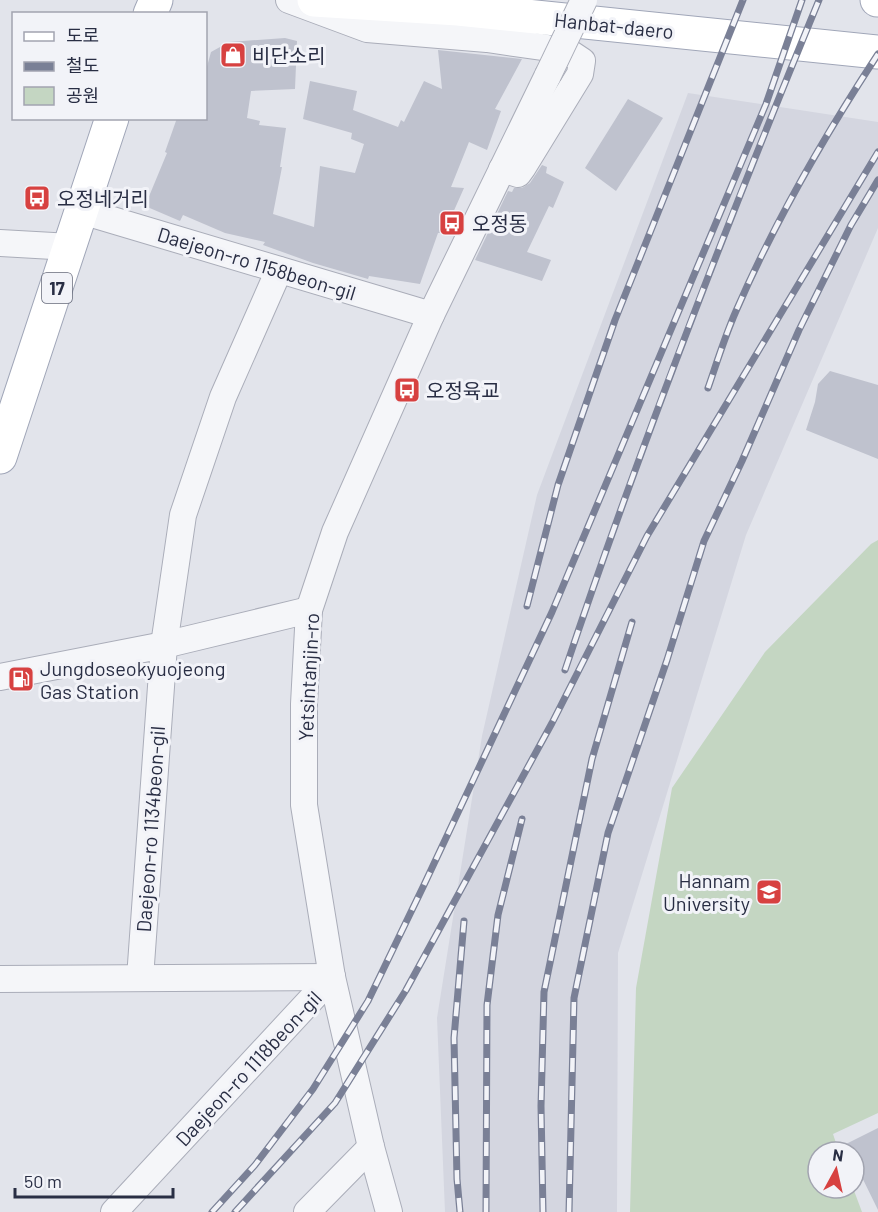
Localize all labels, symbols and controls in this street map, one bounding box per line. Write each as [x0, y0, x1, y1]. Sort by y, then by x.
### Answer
street label: Hanbat-daero [553, 7, 675, 43]
legend [12, 12, 207, 120]
text: 도로 [66, 24, 99, 46]
shop icon: 비단소리 [218, 40, 248, 70]
place label: 비단소리 [252, 43, 326, 67]
text: 철도 [66, 54, 99, 76]
text: 공원 [66, 84, 99, 106]
bus stop icon: 오정네거리 [22, 183, 52, 213]
place label: 오정네거리 [57, 186, 149, 210]
bus stop icon: 오정동 [437, 208, 467, 238]
place label: 오정동 [472, 211, 527, 235]
street label: Daejeon-ro 1158beon-gil [155, 221, 359, 305]
road number: 17 [42, 273, 72, 303]
bus stop icon: 오정육교 [392, 375, 422, 405]
place label: 오정육교 [426, 378, 500, 402]
street label: Yetsintanjin-ro [293, 612, 323, 742]
place label: Jungdoseokyuojeong Gas Station [40, 656, 226, 703]
fuel station icon: Jungdoseokyuojeong Gas Station [6, 664, 36, 694]
street label: Daejeon-ro 1134beon-gil [131, 725, 169, 933]
place label: Hannam University [663, 868, 750, 915]
school or university icon: Hannam University [754, 877, 784, 907]
street label: Daejeon-ro 1118beon-gil [170, 986, 326, 1150]
north arrow [806, 1140, 866, 1200]
text: N [832, 1145, 845, 1165]
scale bar [15, 1161, 172, 1199]
text: 50 m [24, 1170, 62, 1192]

